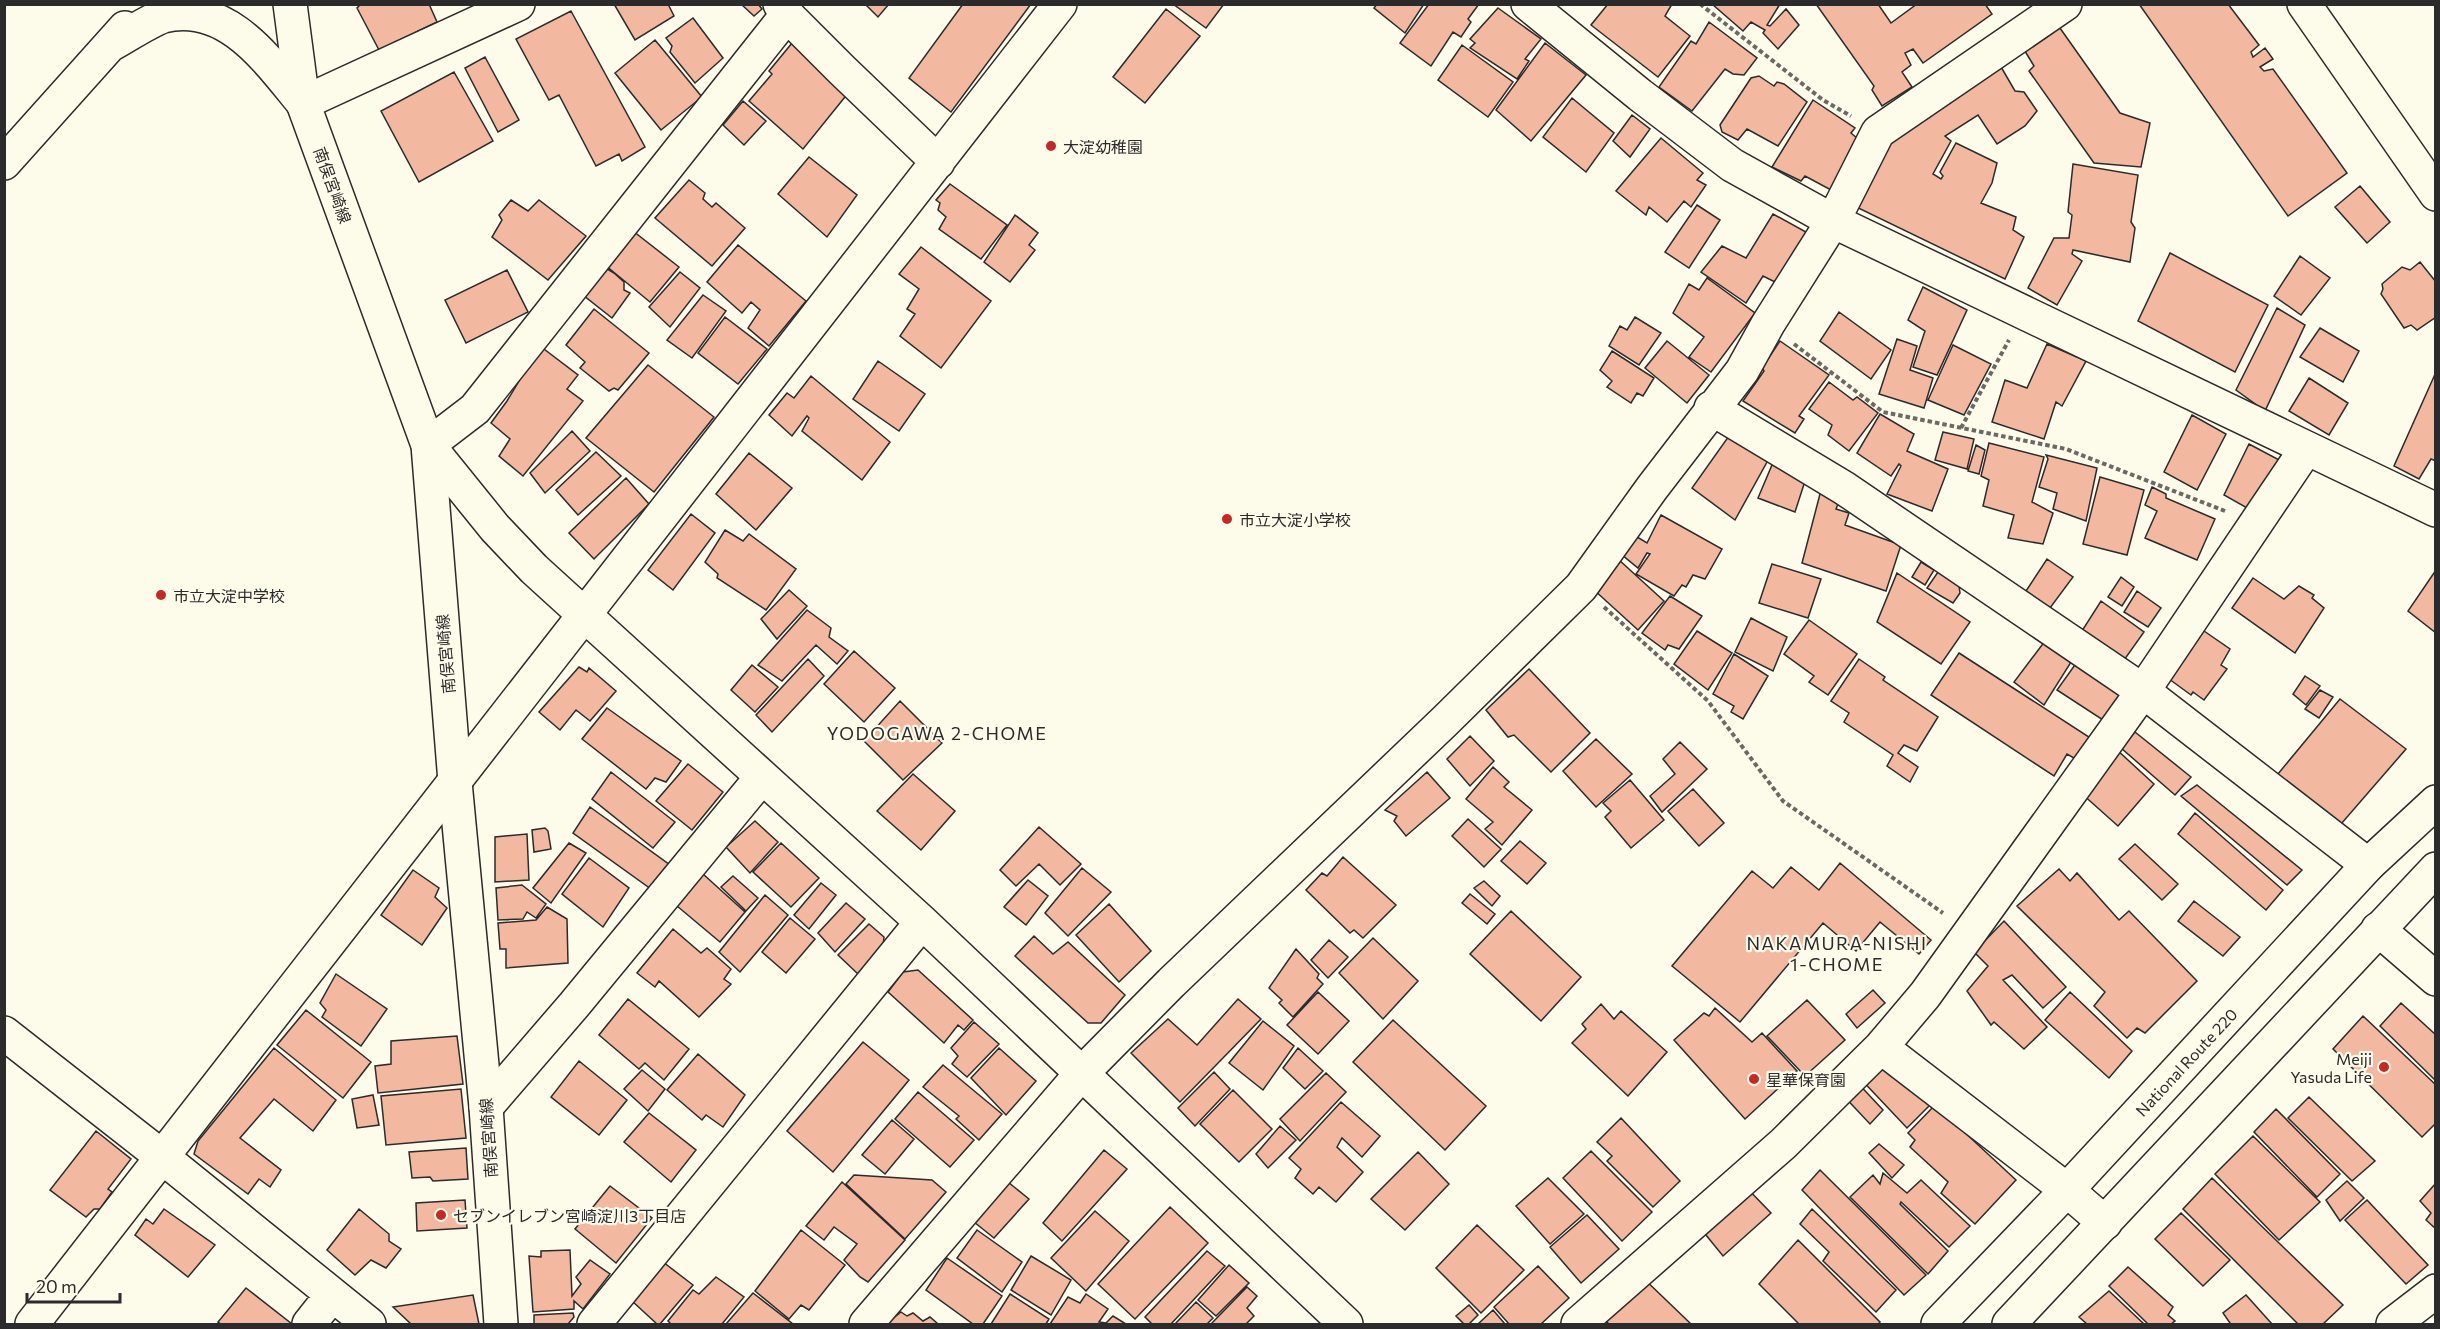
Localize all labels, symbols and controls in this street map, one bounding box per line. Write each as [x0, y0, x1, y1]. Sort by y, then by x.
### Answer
place label: 大淀幼稚園 [1063, 137, 1143, 156]
marker: 大淀幼稚園 [1044, 139, 1058, 153]
street label: 南俣宮崎線 [310, 144, 356, 226]
place label: 市立大淀小学校 [1239, 510, 1351, 529]
marker: 市立大淀小学校 [1220, 512, 1234, 526]
place label: 市立大淀中学校 [173, 586, 285, 605]
marker: 市立大淀中学校 [154, 588, 168, 602]
street label: 南俣宮崎線 [432, 613, 458, 695]
district label: YODOGAWA 2-CHOME [827, 722, 1047, 744]
district label: NAKAMURA-NISHI 1-CHOME [1746, 932, 1928, 975]
street label: National Route 220 [2131, 1004, 2241, 1120]
place label: Meiji Yasuda Life [2290, 1049, 2372, 1086]
marker: Meiji Yasuda Life [2377, 1060, 2391, 1074]
place label: 星華保育園 [1766, 1070, 1846, 1089]
marker: 星華保育園 [1747, 1072, 1761, 1086]
street label: 南俣宮崎線 [476, 1097, 500, 1179]
place label: セブンイレブン宮崎淀川3丁目店 [453, 1206, 686, 1225]
marker: セブンイレブン宮崎淀川3丁目店 [434, 1208, 448, 1222]
scale bar [27, 1266, 120, 1304]
text: 20 m [36, 1275, 77, 1297]

